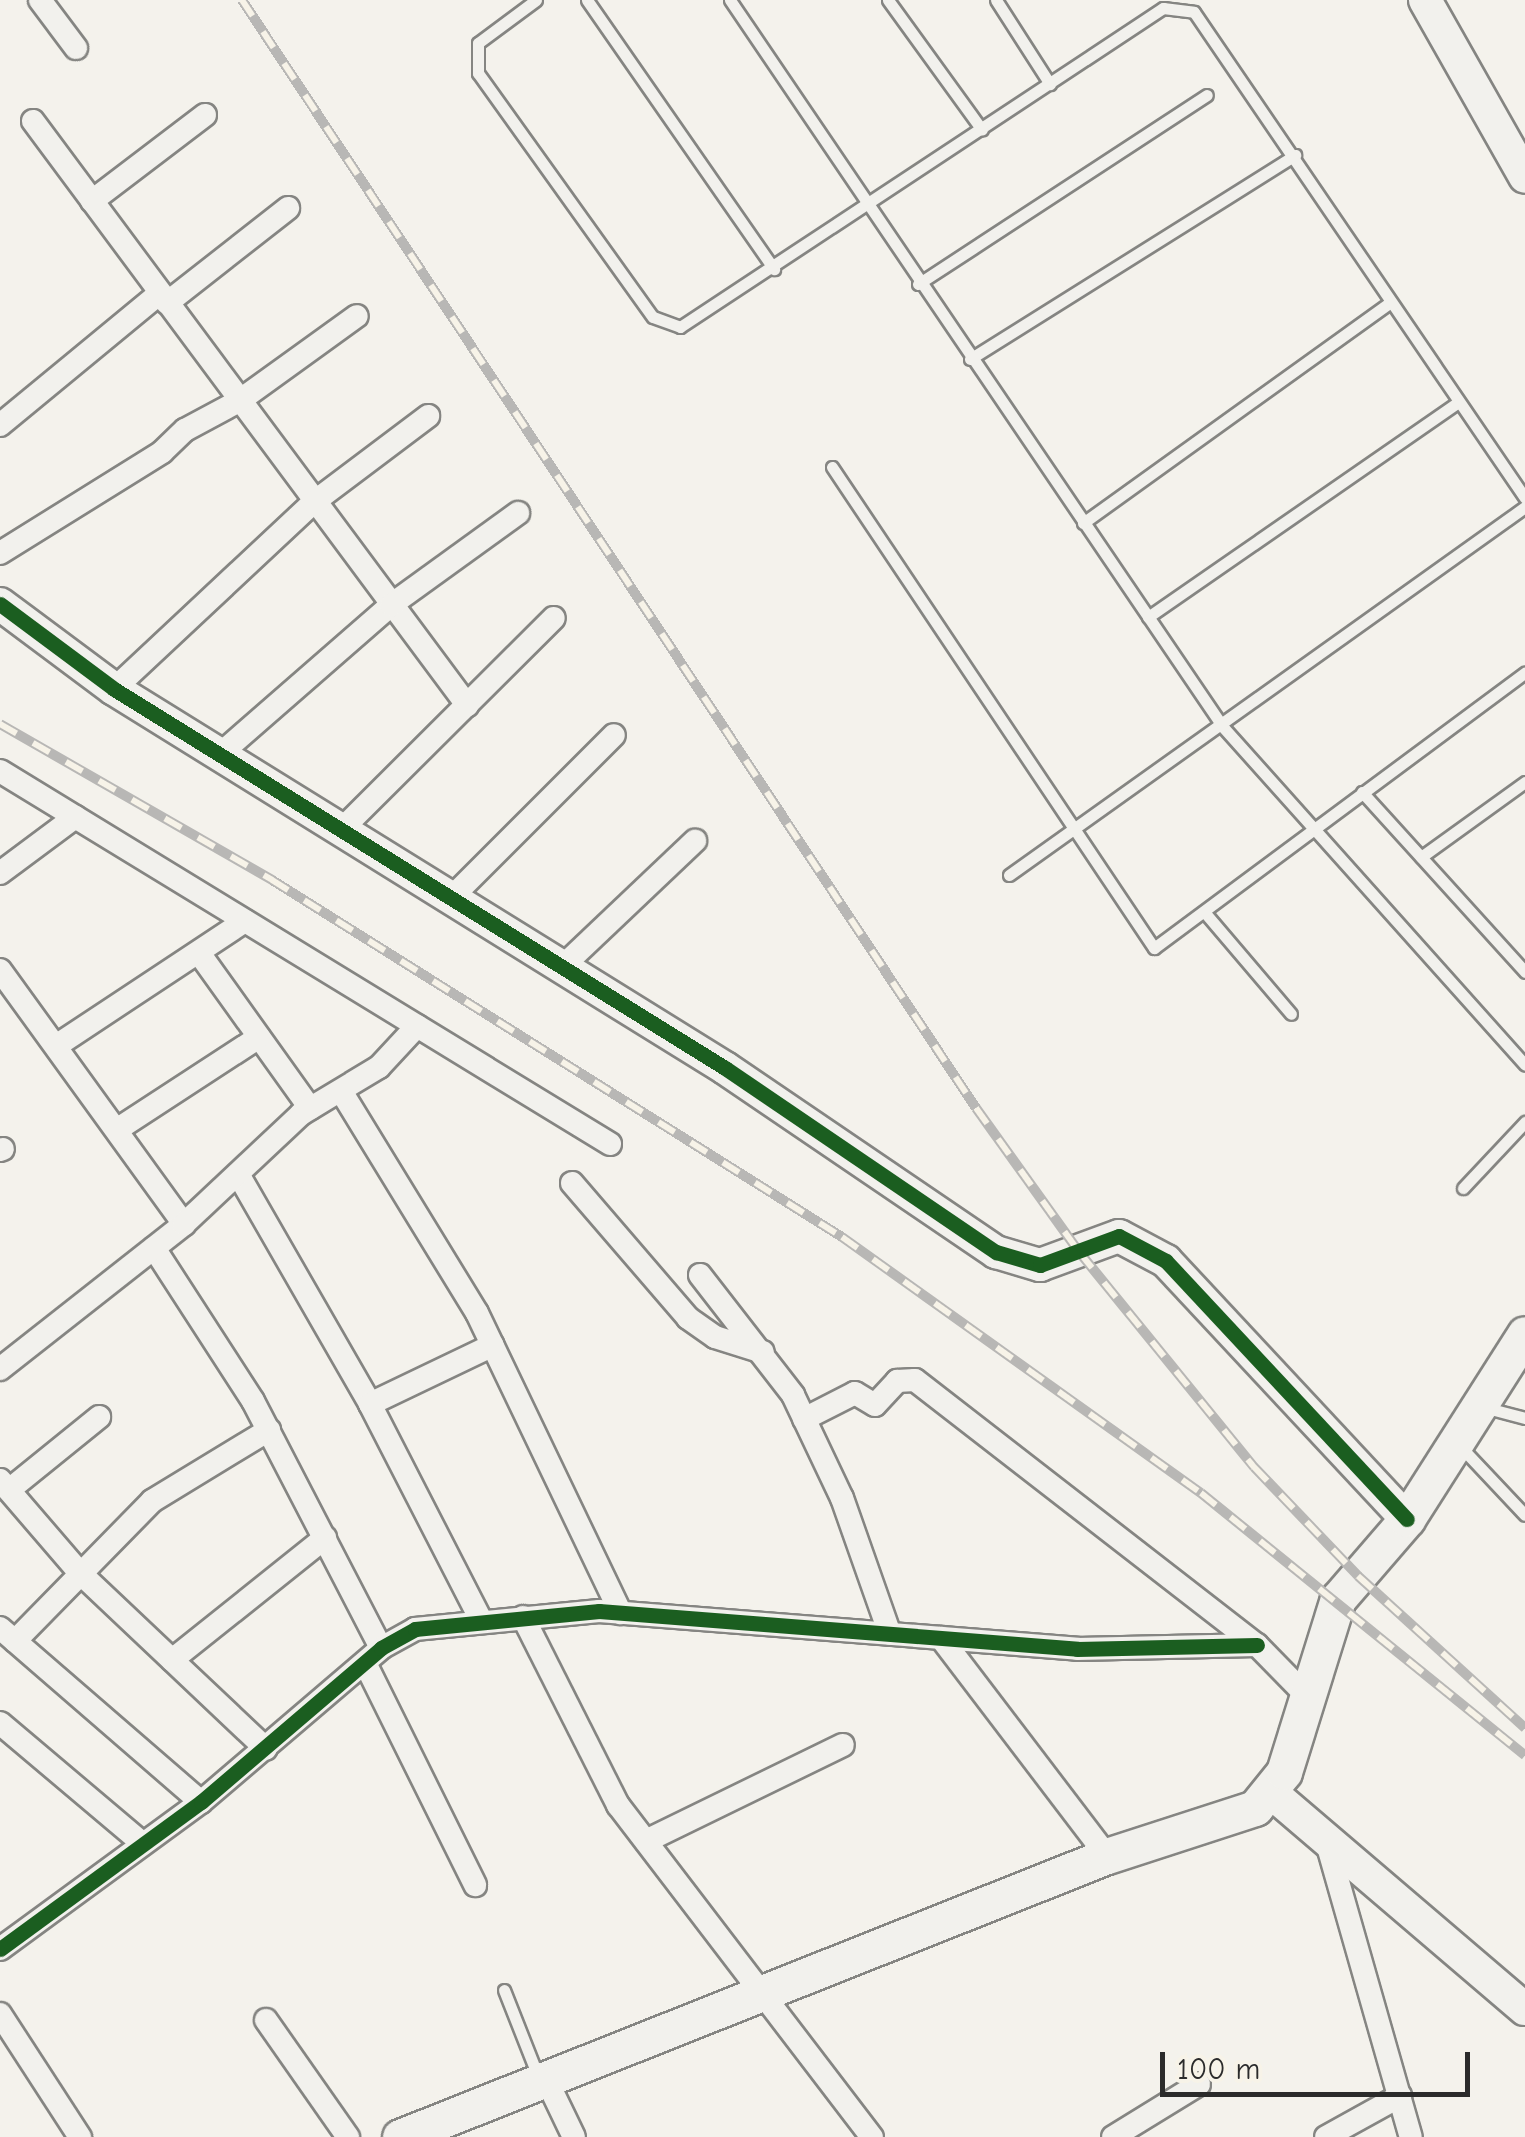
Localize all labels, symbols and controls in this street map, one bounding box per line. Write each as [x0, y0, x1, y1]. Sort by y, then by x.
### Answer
scale bar [1165, 2032, 1475, 2094]
text: 100 m [1177, 2052, 1260, 2087]

